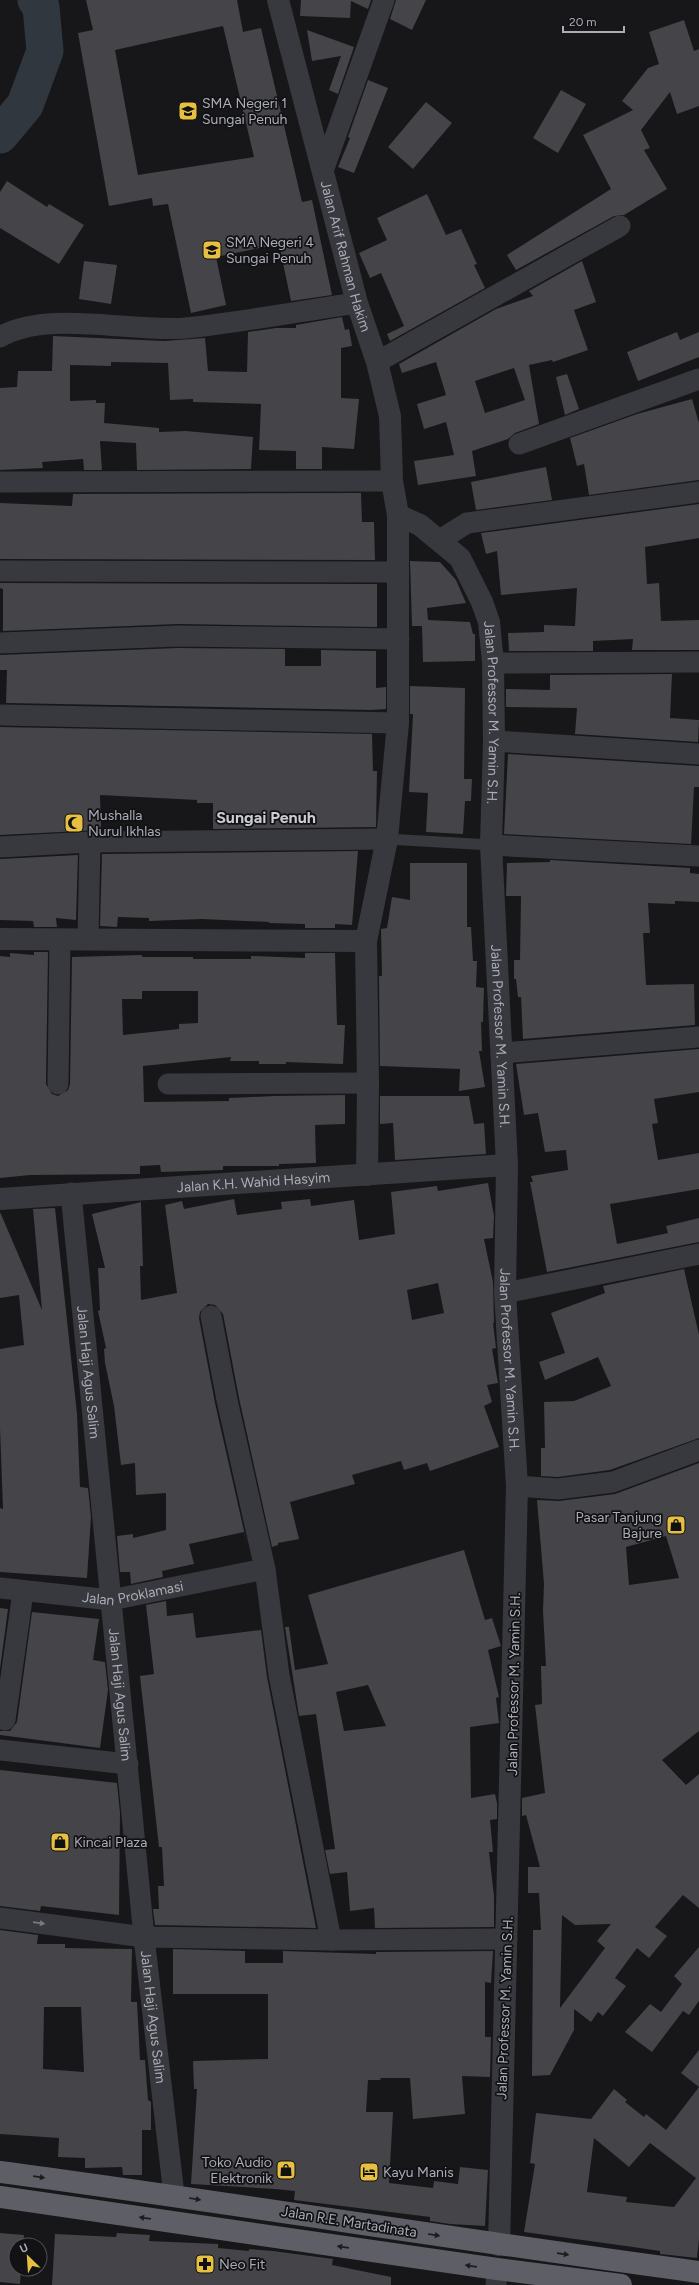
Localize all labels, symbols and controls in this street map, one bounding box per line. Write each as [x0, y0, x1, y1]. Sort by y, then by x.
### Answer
scale bar [563, 8, 624, 34]
text: 20 m [569, 15, 597, 29]
place label: SMA Negeri 1 Sungai Penuh [202, 95, 288, 128]
school or university icon: SMA Negeri 1 Sungai Penuh [177, 100, 199, 122]
street label: Jalan Arif Rahman Hakim [317, 179, 375, 334]
place label: SMA Negeri 4 Sungai Penuh [226, 234, 314, 267]
school or university icon: SMA Negeri 4 Sungai Penuh [201, 239, 223, 261]
street label: Jalan Professor M. Yamin S.H. [480, 620, 503, 804]
place label: Mushalla Nurul Ikhlas [88, 807, 161, 840]
district label: Sungai Penuh [216, 808, 316, 827]
mosque icon: Mushalla Nurul Ikhlas [63, 812, 85, 834]
street label: Jalan Professor M. Yamin S.H. [487, 944, 514, 1128]
street label: Jalan K.H. Wahid Hasyim [176, 1168, 331, 1196]
street label: Jalan Professor M. Yamin S.H. [497, 1268, 523, 1452]
street label: Jalan Haji Agus Salim [74, 1305, 104, 1439]
place label: Pasar Tanjung Bajure [576, 1509, 662, 1542]
shop icon: Pasar Tanjung Bajure [665, 1514, 687, 1536]
street label: Jalan Proklamasi [81, 1577, 185, 1609]
street label: Jalan Professor M. Yamin S.H. [504, 1592, 524, 1776]
street label: Jalan Haji Agus Salim [105, 1627, 135, 1762]
shop icon: Kincai Plaza [49, 1831, 71, 1853]
place label: Kincai Plaza [74, 1834, 147, 1851]
street label: Jalan Professor M. Yamin S.H. [493, 1916, 517, 2100]
one-way arrow [33, 1920, 45, 1926]
street label: Jalan Haji Agus Salim [137, 1950, 169, 2084]
place label: Toko Audio Elektronik [202, 2154, 272, 2187]
shop icon: Toko Audio Elektronik [275, 2159, 297, 2181]
hotel icon: Kayu Manis [358, 2161, 380, 2183]
place label: Kayu Manis [383, 2164, 454, 2181]
one-way arrow [33, 2174, 45, 2180]
one-way arrow [189, 2196, 201, 2202]
street label: Jalan R.E. Martadinata [280, 2203, 418, 2241]
one-way arrow [139, 2215, 151, 2221]
one-way arrow [428, 2232, 440, 2238]
north arrow [8, 2237, 48, 2277]
text: U [18, 2241, 30, 2256]
one-way arrow [337, 2244, 349, 2250]
one-way arrow [557, 2251, 569, 2257]
pharmacy icon: Neo Fit [194, 2253, 216, 2275]
place label: Neo Fit [219, 2256, 265, 2273]
one-way arrow [465, 2263, 478, 2269]

